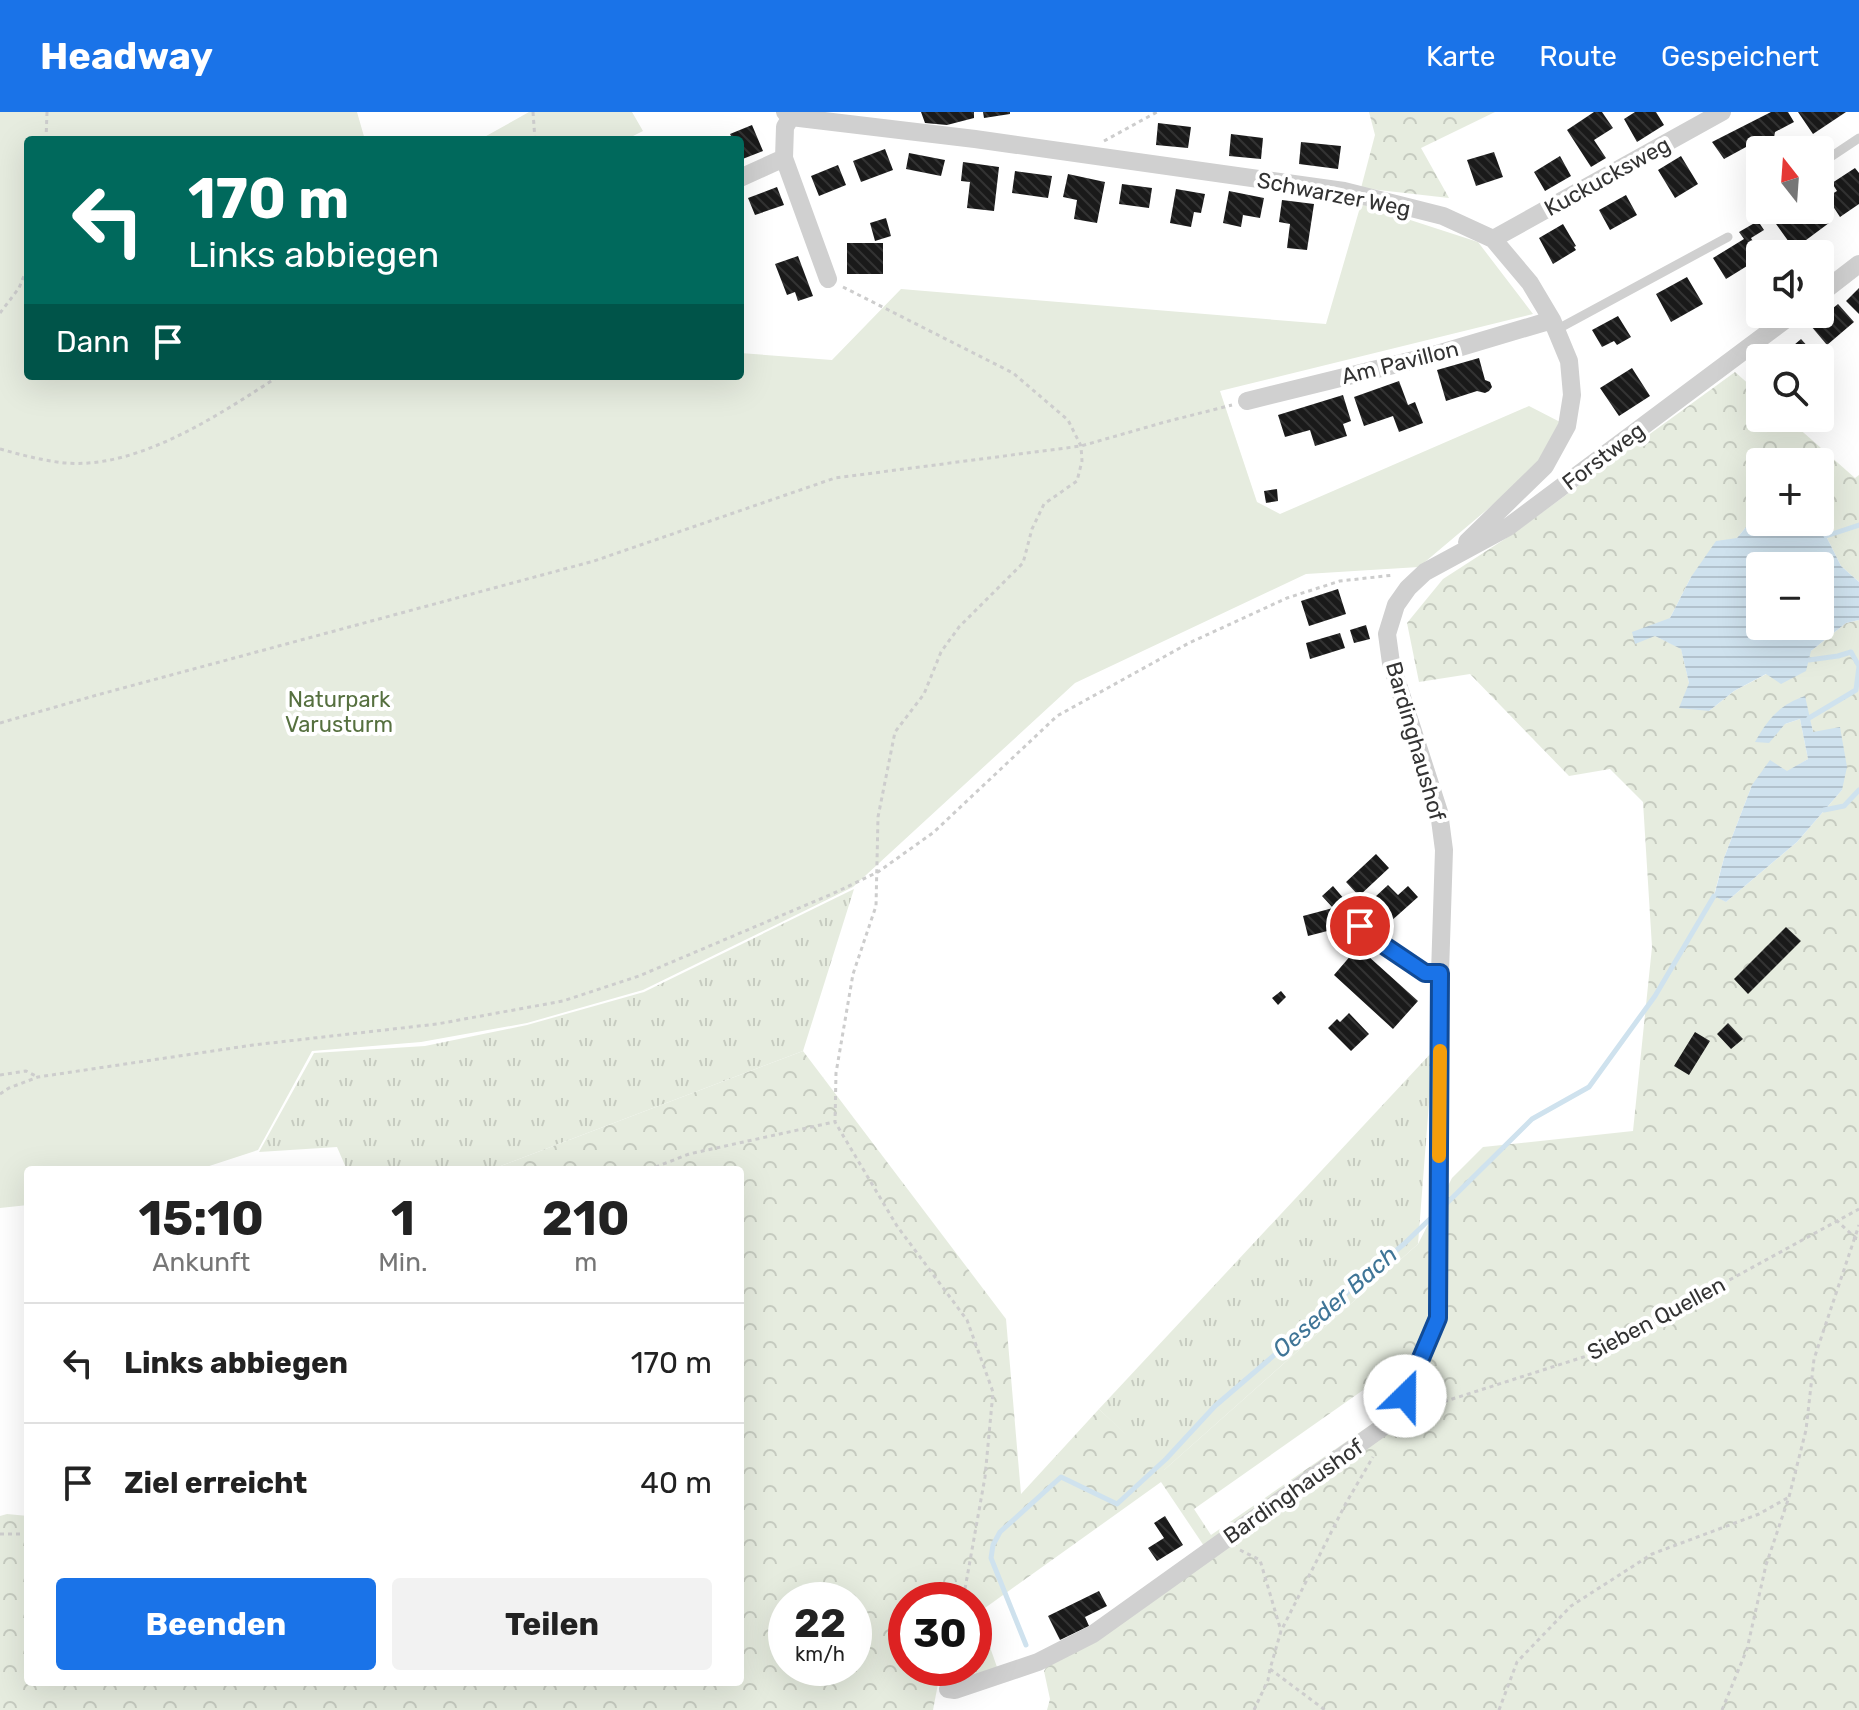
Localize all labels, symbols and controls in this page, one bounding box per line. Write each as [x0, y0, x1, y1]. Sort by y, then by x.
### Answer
text: Headway [40, 33, 213, 79]
text: Karte [1426, 40, 1495, 73]
text: Route [1539, 40, 1617, 73]
text: Gespeichert [1661, 40, 1819, 73]
street label: Kuckucksweg [1540, 131, 1675, 222]
north arrow [1746, 136, 1834, 224]
map controls [1746, 136, 1834, 640]
text: 170 m [188, 166, 349, 232]
street label: Schwarzer Weg [1255, 166, 1413, 223]
icon: left [56, 168, 160, 272]
text: Links abbiegen [188, 233, 439, 276]
button: sound [1746, 240, 1834, 328]
icon: arrive [146, 320, 190, 364]
text: Dann [56, 324, 130, 360]
street label: Am Pavillon [1339, 335, 1461, 390]
button: search [1746, 344, 1834, 432]
street label: Forstweg [1557, 417, 1650, 496]
button: + [1746, 448, 1834, 536]
button: − [1746, 552, 1834, 640]
street label: Bardinghaushof [1380, 658, 1451, 824]
park label: Naturpark Varusturm [285, 686, 393, 738]
pin [1326, 892, 1394, 960]
icon: arrive [1338, 904, 1382, 948]
text: 15:10 [138, 1190, 264, 1247]
text: 1 [391, 1190, 415, 1247]
text: 210 [542, 1190, 630, 1247]
water label: Oeseder Bach [1267, 1240, 1403, 1364]
text: Ankunft [152, 1247, 250, 1278]
text: Min. [378, 1247, 427, 1278]
text: m [574, 1247, 597, 1278]
street label: Sieben Quellen [1583, 1271, 1730, 1366]
icon: left [56, 1341, 100, 1385]
text: Links abbiegen [124, 1345, 348, 1381]
text: 170 m [631, 1345, 712, 1381]
position arrow [1363, 1354, 1447, 1438]
street label: Bardinghaushof [1218, 1433, 1369, 1550]
icon: arrive [56, 1461, 100, 1505]
text: Ziel erreicht [124, 1465, 307, 1501]
text: 40 m [640, 1465, 712, 1501]
button: Beenden [56, 1578, 376, 1670]
button: Teilen [392, 1578, 712, 1670]
speed limit sign: 30 [888, 1582, 992, 1686]
text: 22 [794, 1600, 846, 1647]
text: km/h [795, 1642, 845, 1666]

